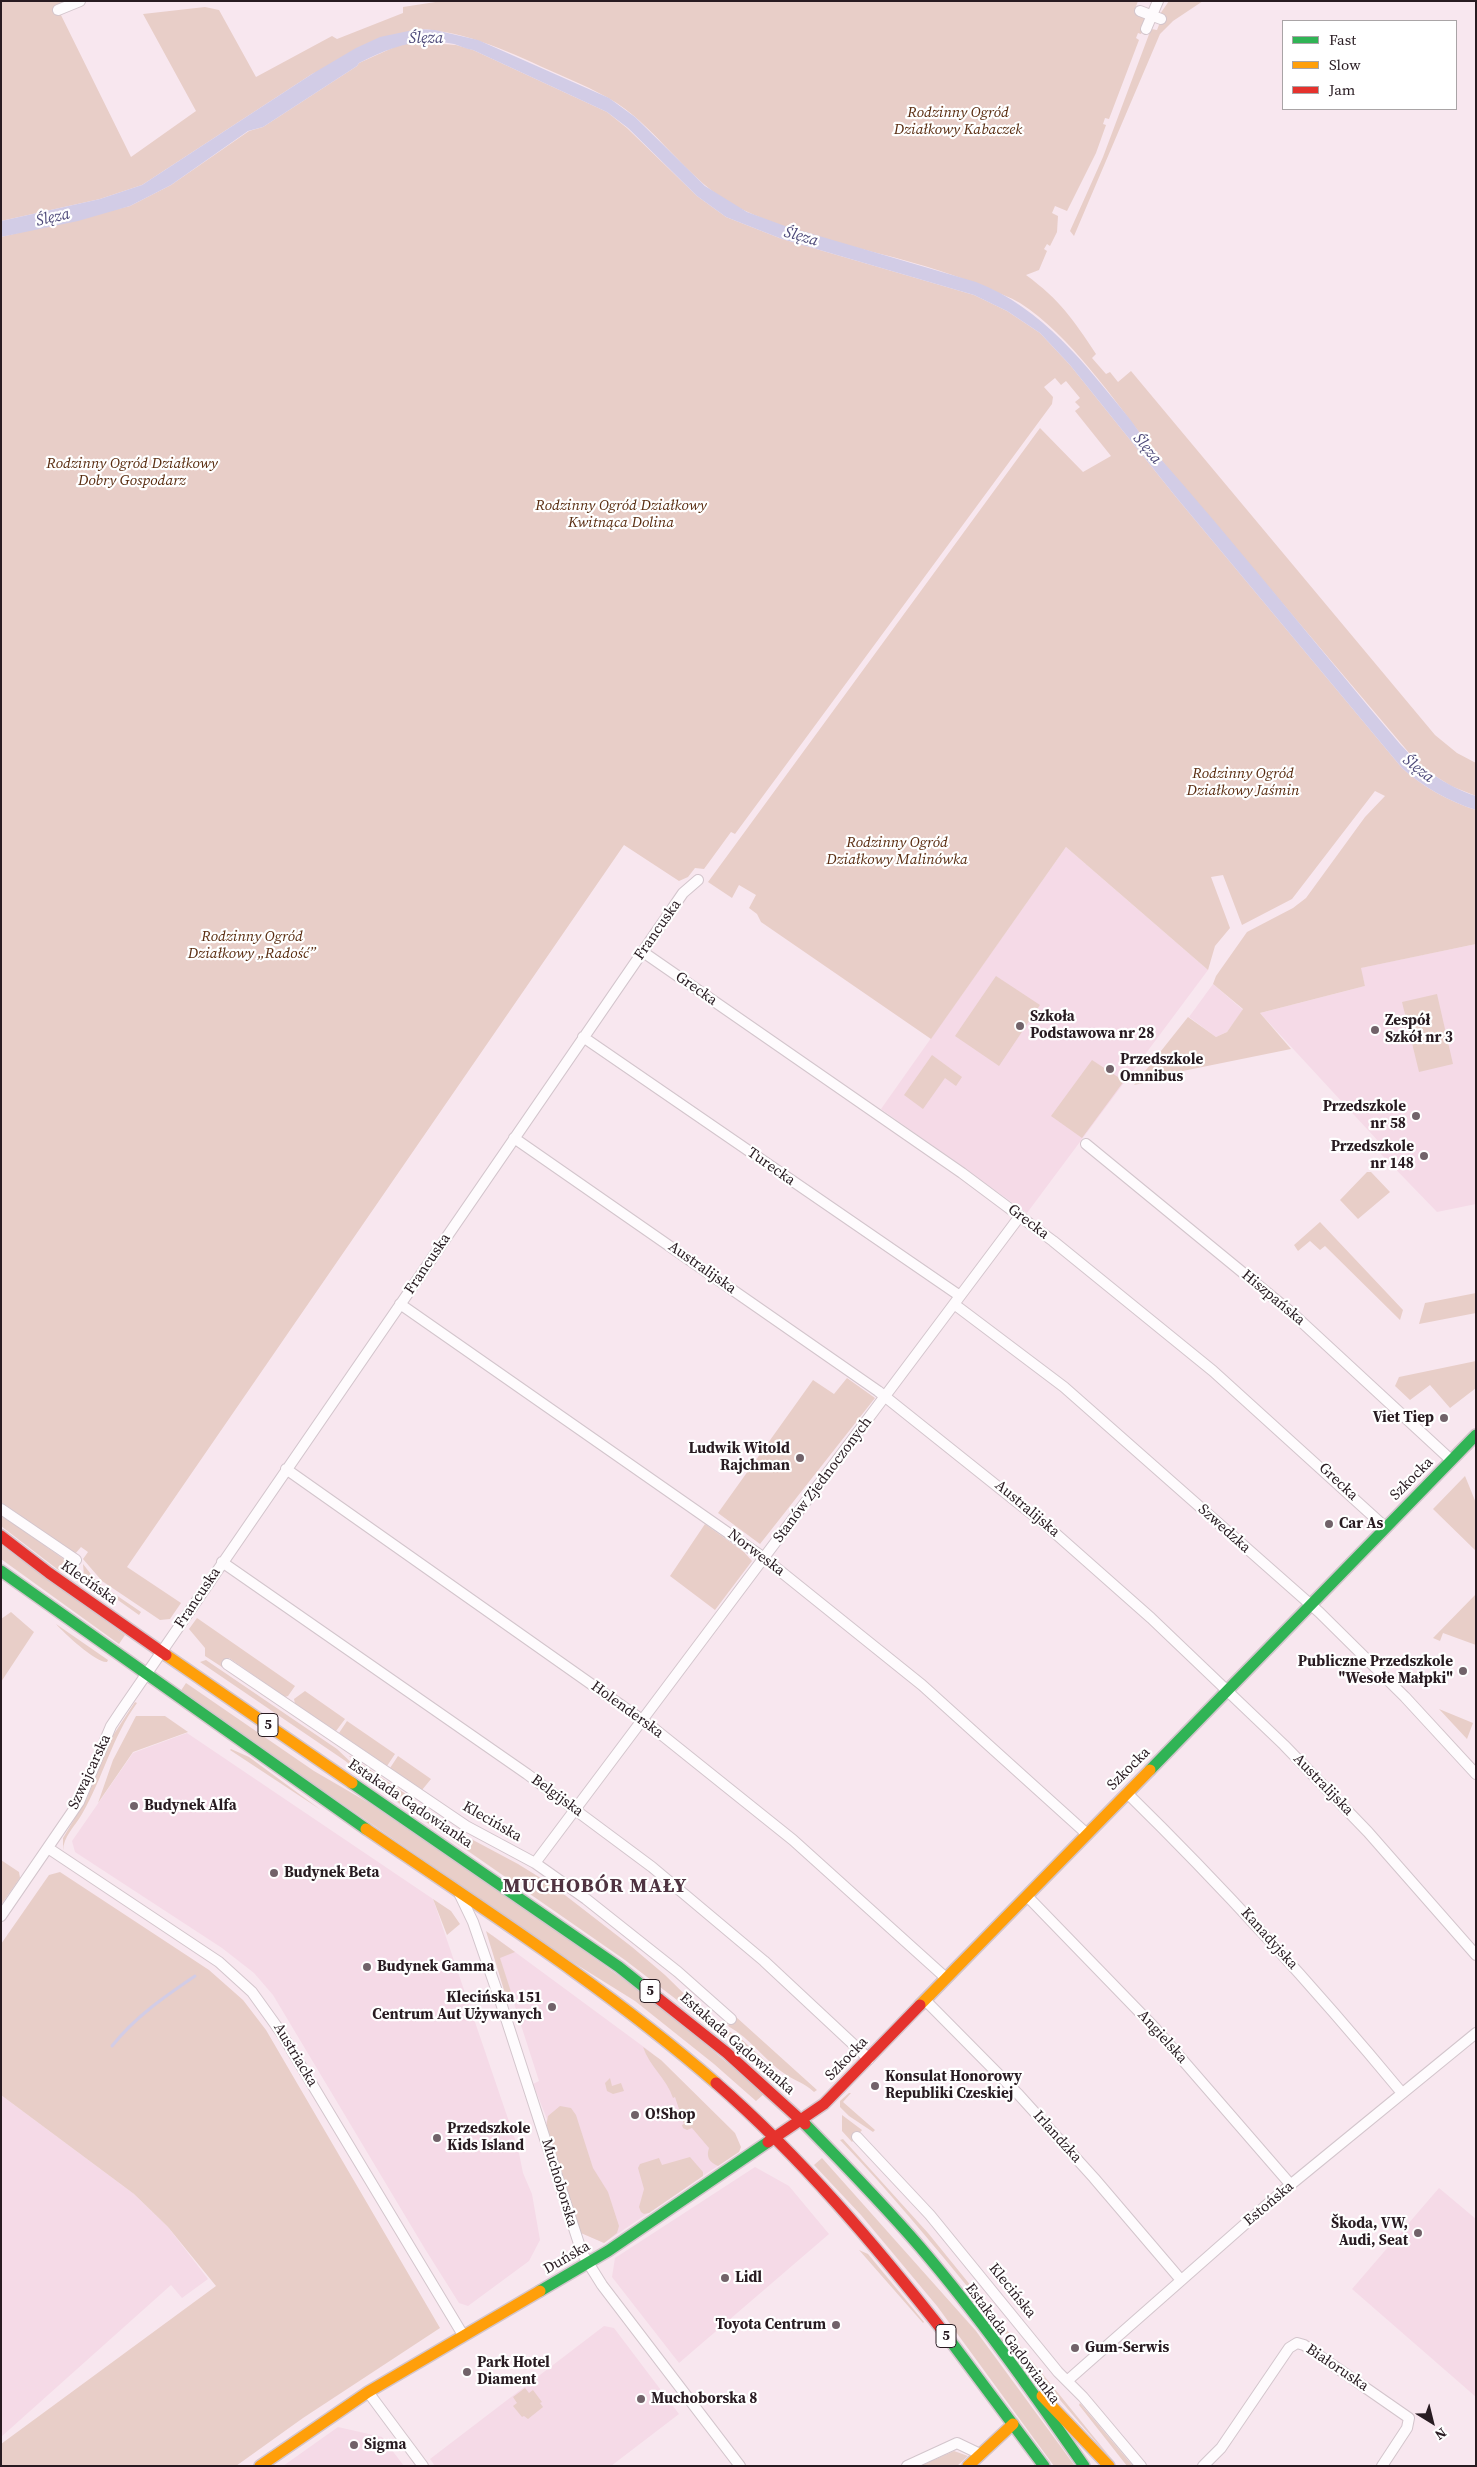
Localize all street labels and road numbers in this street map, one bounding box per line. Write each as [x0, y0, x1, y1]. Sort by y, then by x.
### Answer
street label: Francuska [631, 896, 685, 964]
street label: Grecka [672, 968, 720, 1010]
street label: Turecka [744, 1144, 798, 1190]
street label: Grecka [1004, 1201, 1052, 1243]
street label: Francuska [401, 1230, 455, 1298]
street label: Australijska [665, 1238, 739, 1298]
street label: Hiszpańska [1238, 1266, 1308, 1330]
street label: Stanów Zjednoczonych [770, 1414, 876, 1546]
street label: Szkocka [1387, 1454, 1437, 1504]
street label: Grecka [1315, 1459, 1361, 1505]
street label: Australijska [991, 1477, 1063, 1541]
street label: Szwedzka [1194, 1501, 1254, 1557]
street label: Norweska [724, 1526, 788, 1580]
street label: Klecińska [57, 1557, 121, 1609]
street label: Francuska [171, 1564, 225, 1632]
street label: Holenderska [587, 1678, 667, 1742]
road number: 5 [258, 1714, 278, 1736]
street label: Szwajcarska [65, 1732, 115, 1812]
street label: Szkocka [1104, 1744, 1154, 1794]
street label: Australijska [1289, 1750, 1357, 1820]
street label: Estakada Gądowianka [344, 1756, 476, 1852]
street label: Belgijska [528, 1771, 586, 1821]
street label: Klecińska [459, 1798, 525, 1846]
street label: Kanadyjska [1237, 1905, 1301, 1973]
road number: 5 [640, 1980, 660, 2002]
street label: Estakada Gądowianka [676, 1989, 798, 2099]
street label: Angielska [1133, 2007, 1191, 2067]
street label: Austriacka [269, 2020, 321, 2090]
street label: Szkocka [822, 2033, 872, 2085]
street label: Irlandzka [1029, 2107, 1085, 2167]
street label: Muchoborska [537, 2137, 581, 2229]
street label: Estońska [1240, 2178, 1298, 2230]
street label: Duńska [541, 2238, 593, 2278]
street label: Klecińska [984, 2260, 1040, 2322]
street label: Estakada Gądowianka [961, 2280, 1063, 2408]
road number: 5 [936, 2324, 956, 2348]
street label: Białoruska [1302, 2341, 1372, 2395]

